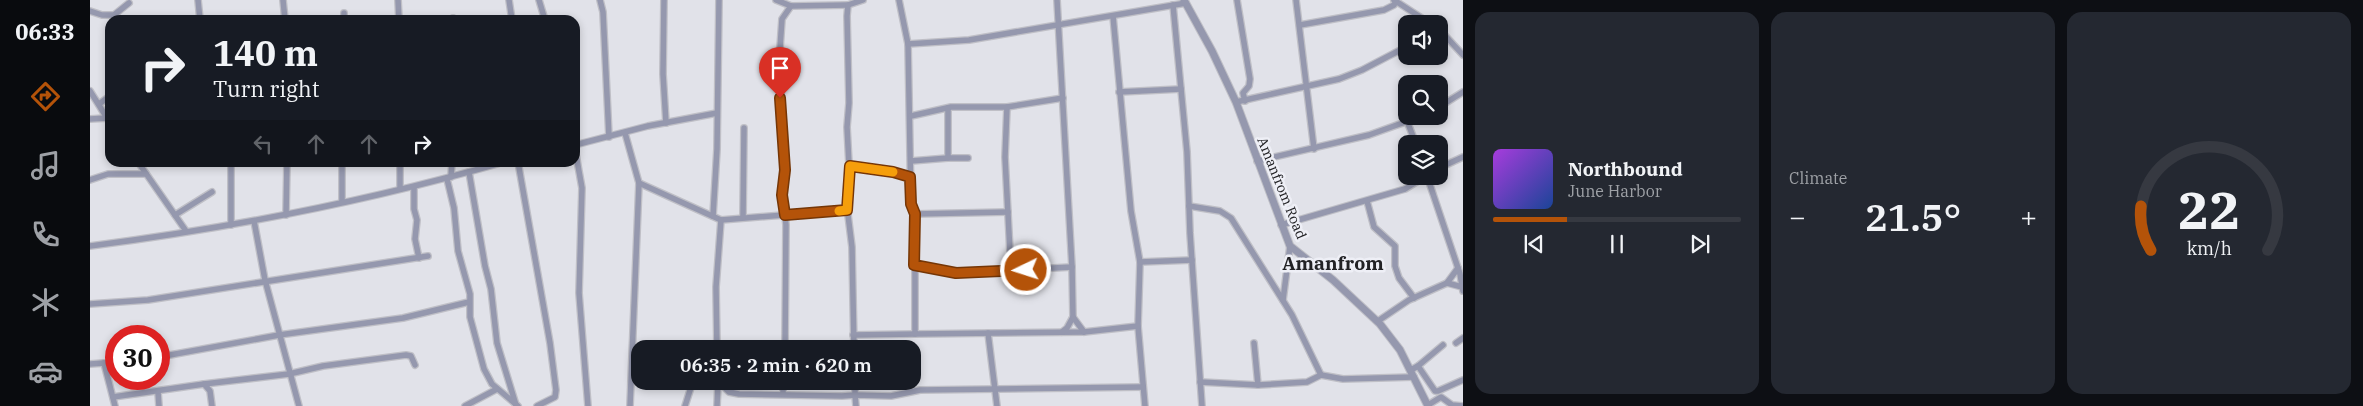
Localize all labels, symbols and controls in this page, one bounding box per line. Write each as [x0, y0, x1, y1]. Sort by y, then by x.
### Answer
map controls [1398, 15, 1448, 185]
button: sound [1398, 15, 1448, 65]
text: 06:33 [15, 17, 75, 46]
text: 140 m [213, 30, 318, 76]
icon: right [130, 35, 195, 100]
pin [759, 47, 801, 98]
icon: arrive [766, 54, 794, 82]
text: Turn right [213, 74, 320, 103]
button: search [1398, 75, 1448, 125]
icon: directions [28, 79, 63, 114]
icon: left [249, 130, 277, 158]
icon: ahead [302, 130, 330, 158]
icon: ahead [355, 130, 383, 158]
icon: right [408, 130, 436, 158]
street label: Amanfrom Road [1253, 134, 1311, 242]
button: layers [1398, 135, 1448, 185]
icon: music [28, 148, 63, 183]
text: Northbound [1568, 157, 1683, 181]
text: Climate [1789, 168, 1847, 188]
text: 22 [2178, 176, 2240, 243]
text: June Harbor [1568, 181, 1662, 201]
text: 21.5° [1865, 192, 1961, 241]
text: − [1789, 198, 1806, 235]
text: + [2020, 198, 2037, 235]
icon: phone [28, 217, 63, 252]
icon: previous [1520, 230, 1548, 258]
icon: pause [1603, 230, 1631, 258]
icon: next [1686, 230, 1714, 258]
text: km/h [2186, 237, 2232, 260]
position arrow [999, 243, 1051, 295]
district label: Amanfrom [1282, 251, 1384, 275]
icon: climate [28, 285, 63, 320]
speed limit sign: 30 [105, 325, 170, 390]
text: 06:35 · 2 min · 620 m [680, 353, 872, 377]
icon: car [28, 354, 63, 389]

